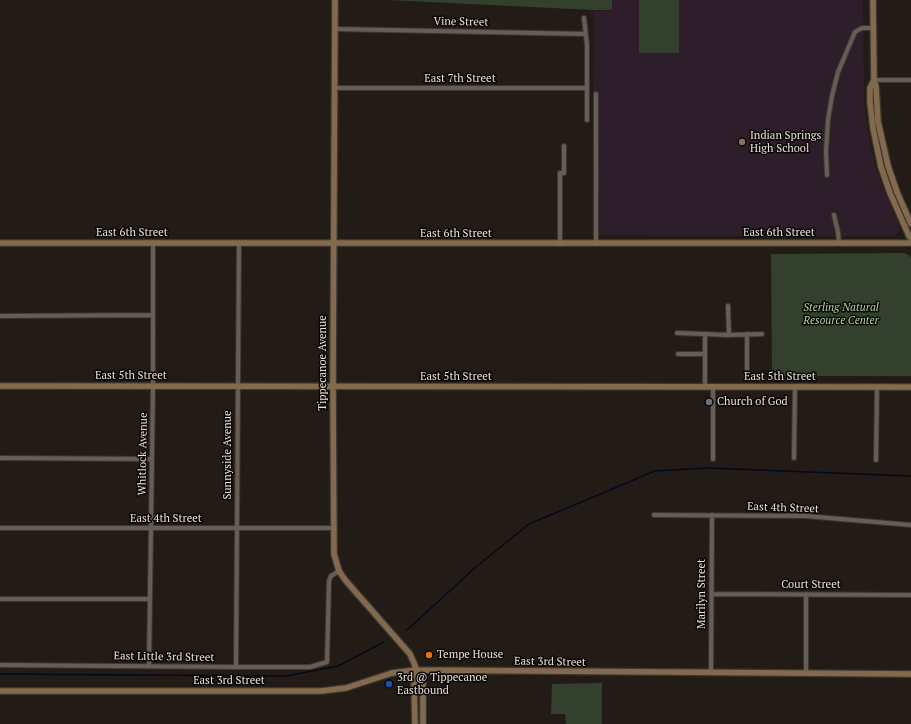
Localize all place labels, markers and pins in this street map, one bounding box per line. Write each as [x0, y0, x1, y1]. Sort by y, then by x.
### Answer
place label: Indian Springs High School [750, 129, 821, 155]
marker: Indian Springs High School [737, 137, 747, 147]
place label: Church of God [717, 395, 788, 409]
marker: Church of God [704, 397, 714, 407]
place label: Tempe House [437, 648, 503, 662]
marker: Tempe House [424, 650, 434, 660]
place label: 3rd @ Tippecanoe Eastbound [397, 671, 487, 697]
marker: 3rd @ Tippecanoe Eastbound [384, 679, 394, 689]

